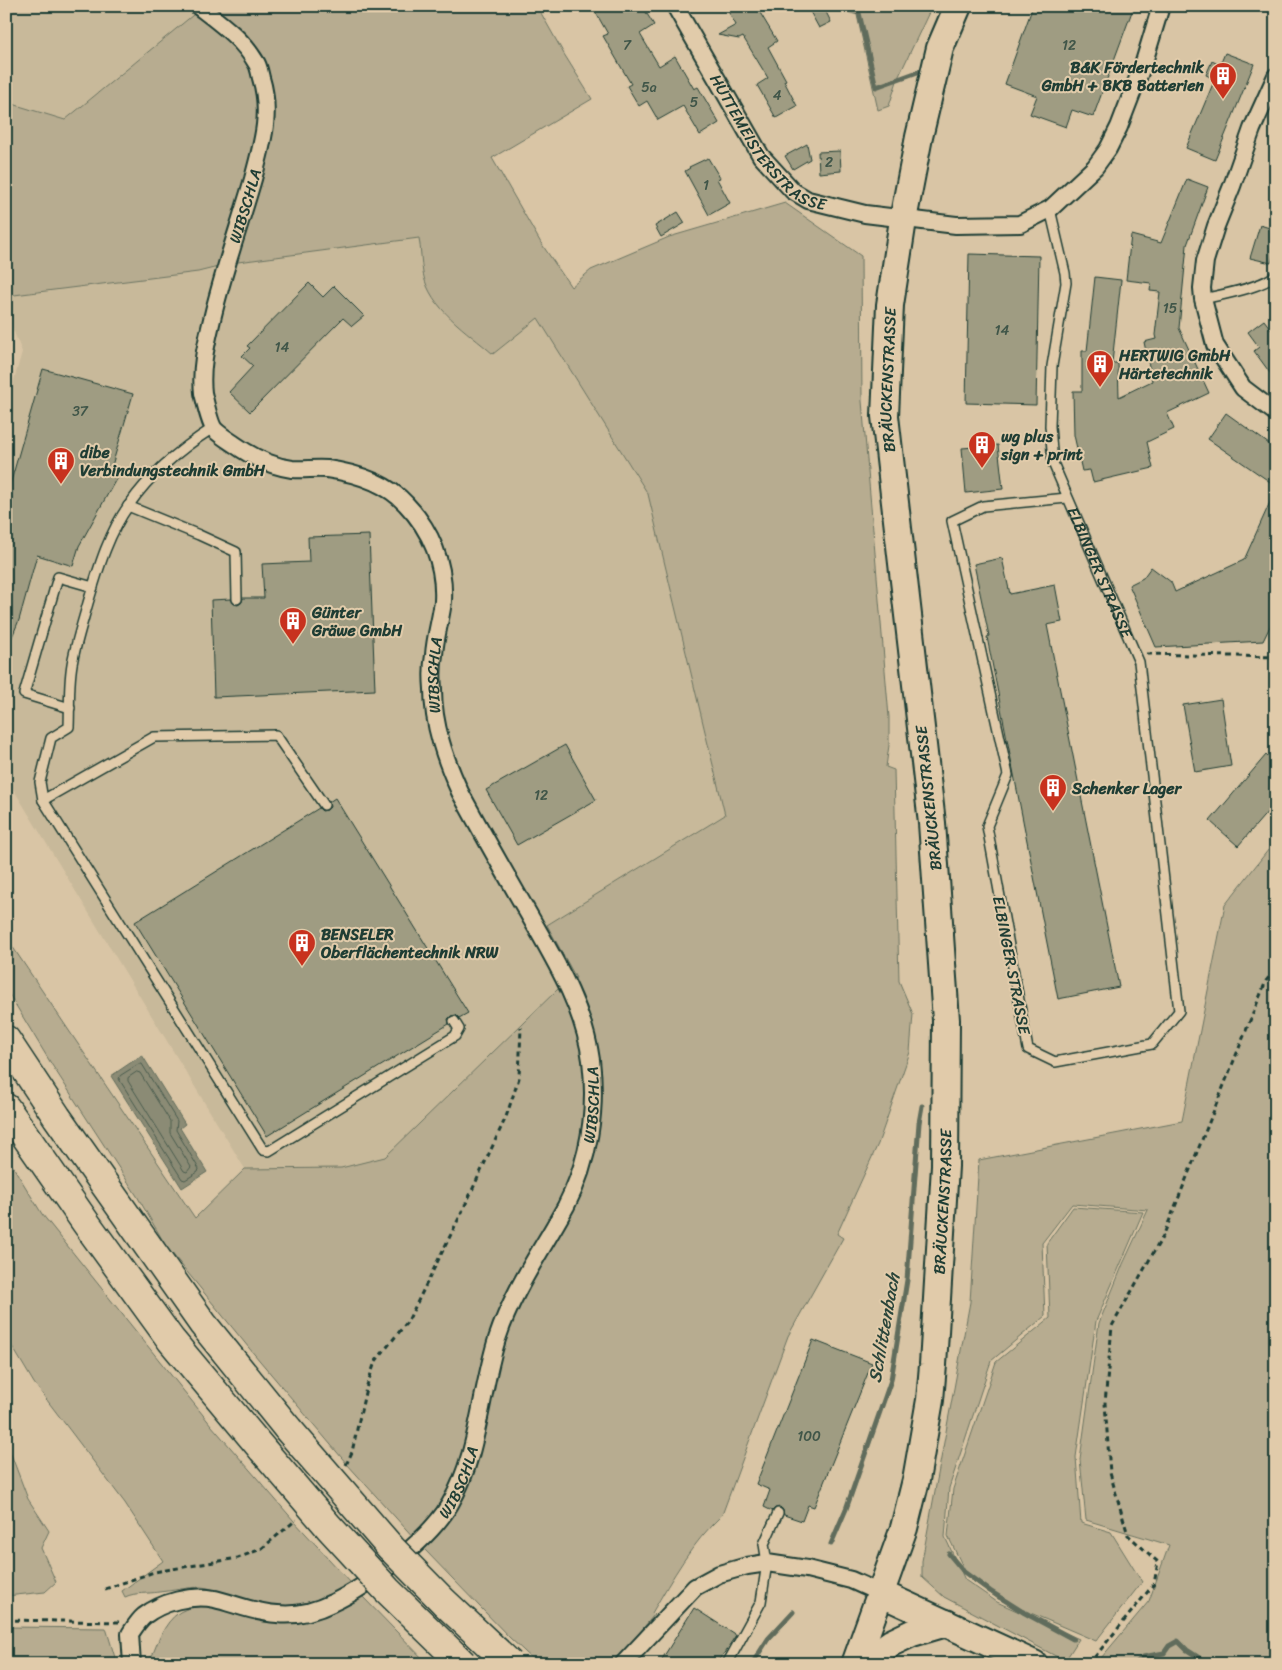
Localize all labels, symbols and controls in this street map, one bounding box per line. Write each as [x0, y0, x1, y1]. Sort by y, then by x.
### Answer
house number: 7 [623, 33, 632, 58]
house number: 12 [1062, 33, 1076, 58]
place label: B&K Fördertechnik GmbH + BKB Batterien [1041, 53, 1205, 100]
building icon: B&K Fördertechnik GmbH + BKB Batterien [1208, 61, 1238, 100]
street label: HÜTTEMEISTERSTRASSE [702, 68, 830, 219]
house number: 5a [641, 75, 657, 100]
house number: 4 [773, 83, 782, 108]
house number: 5 [690, 90, 699, 115]
house number: 2 [825, 150, 833, 175]
street label: WIBSCHLA [220, 166, 270, 247]
house number: 1 [703, 173, 709, 198]
house number: 15 [1163, 296, 1178, 321]
street label: BRÄUCKENSTRASSE [871, 306, 905, 454]
house number: 14 [995, 318, 1010, 343]
house number: 14 [275, 335, 290, 360]
place label: HERTWIG GmbH Härtetechnik [1118, 341, 1231, 388]
building icon: HERTWIG GmbH Härtetechnik [1085, 349, 1115, 388]
house number: 37 [72, 399, 89, 424]
place label: wg plus sign + print [1000, 422, 1083, 469]
building icon: wg plus sign + print [967, 430, 997, 469]
place label: dibe Verbindungstechnik GmbH [80, 438, 266, 485]
building icon: dibe Verbindungstechnik GmbH [46, 446, 76, 485]
street label: ELBINGER STRASSE [1058, 502, 1141, 644]
place label: Günter Gräwe GmbH [311, 598, 403, 645]
building icon: Günter Gräwe GmbH [278, 606, 308, 645]
street label: WIBSCHLA [418, 635, 451, 715]
street label: BRÄUCKENSTRASSE [906, 723, 951, 872]
building icon: Schenker Lager [1038, 773, 1068, 812]
place label: Schenker Lager [1071, 774, 1182, 803]
house number: 12 [534, 783, 548, 808]
street label: ELBINGER STRASSE [984, 893, 1039, 1038]
place label: BENSELER Oberflächentechnik NRW [320, 920, 499, 967]
building icon: BENSELER Oberflächentechnik NRW [287, 928, 317, 967]
street label: WIBSCHLA [574, 1065, 608, 1145]
street label: BRÄUCKENSTRASSE [924, 1128, 960, 1275]
water label: Schlittenbach [859, 1269, 910, 1385]
house number: 100 [797, 1424, 821, 1449]
street label: WIBSCHLA [430, 1443, 487, 1525]

